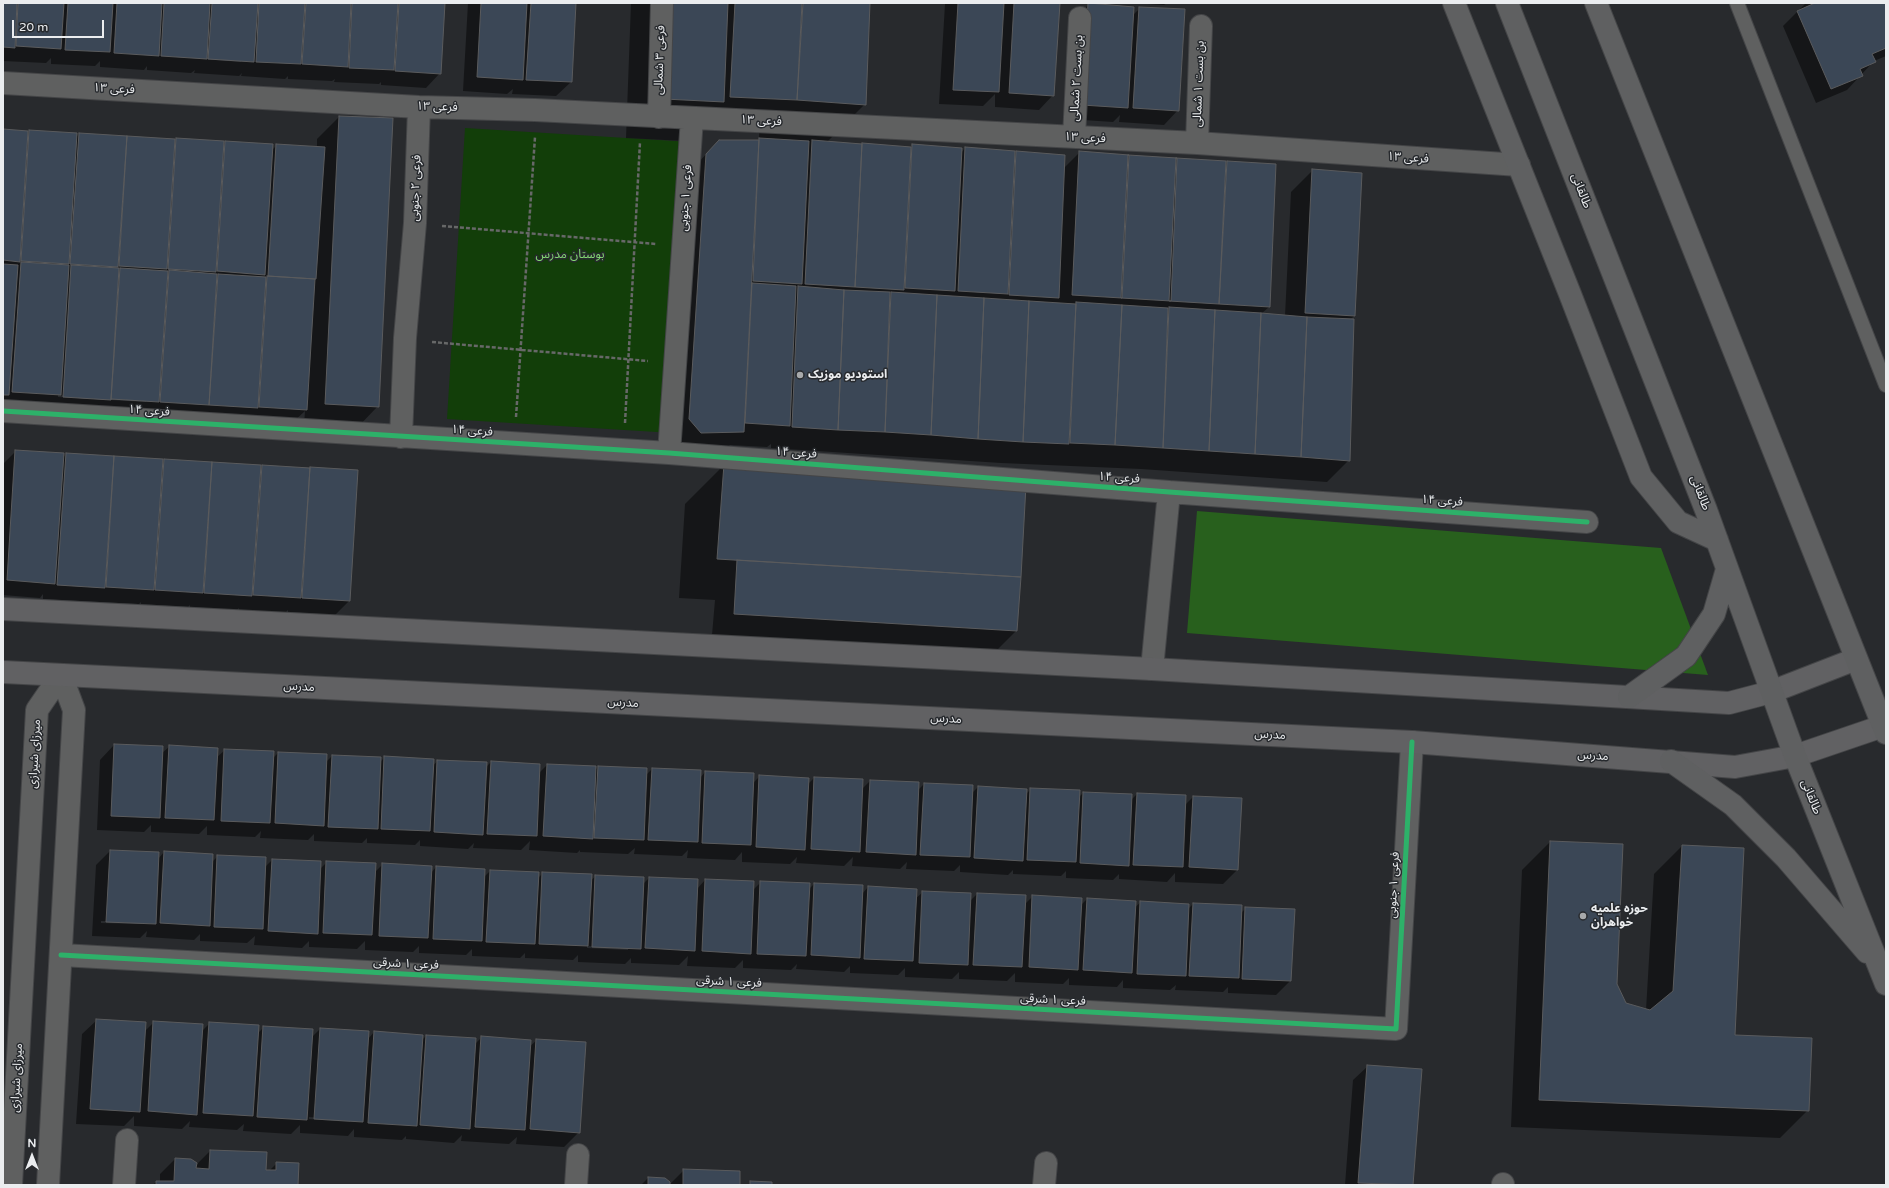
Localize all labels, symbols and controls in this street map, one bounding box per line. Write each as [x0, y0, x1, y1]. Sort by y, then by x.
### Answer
scale bar [14, 12, 106, 38]
text: 20 m [19, 20, 48, 34]
street label: فرعی ۳ شمالی [652, 25, 668, 95]
street label: بن بست ۲ شمالی [1068, 34, 1086, 122]
street label: بن بست ۱ شمالی [1190, 41, 1208, 127]
street label: فرعی ۱۳ [93, 81, 135, 97]
street label: فرعی ۱۳ [416, 99, 458, 115]
street label: فرعی ۱۳ [740, 113, 782, 129]
street label: فرعی ۱۳ [1064, 130, 1106, 146]
street label: فرعی ۱۳ [1387, 149, 1429, 167]
street label: فرعی ۲ جنوبی [408, 154, 424, 222]
street label: فرعی ۱ جنوبی [676, 164, 696, 232]
street label: طالقانی [1568, 172, 1594, 210]
park label: بوستان مدرس [536, 248, 604, 262]
place label: استودیو موزیک [808, 368, 887, 382]
marker: استودیو موزیک [795, 370, 805, 380]
street label: فرعی ۱۴ [128, 402, 170, 420]
street label: فرعی ۱۴ [451, 422, 493, 440]
street label: فرعی ۱۴ [775, 444, 817, 462]
street label: فرعی ۱۴ [1098, 469, 1140, 487]
street label: طالقانی [1687, 474, 1713, 512]
street label: فرعی ۱۴ [1421, 492, 1463, 510]
street label: مدرس [283, 679, 315, 695]
street label: مدرس [607, 695, 639, 711]
street label: مدرس [930, 711, 962, 727]
street label: میرزای شیرازی [26, 719, 44, 789]
street label: مدرس [1254, 727, 1286, 743]
street label: مدرس [1577, 748, 1609, 764]
street label: طالقانی [1798, 778, 1824, 816]
street label: فرعی ۱ جنوبی [1385, 851, 1403, 919]
place label: حوزه علمیه خواهران [1591, 902, 1648, 930]
marker: حوزه علمیه خواهران [1578, 911, 1588, 921]
street label: فرعی ۱ شرقی [373, 955, 439, 973]
street label: فرعی ۱ شرقی [696, 973, 762, 991]
street label: فرعی ۱ شرقی [1020, 991, 1086, 1009]
street label: میرزای شیرازی [8, 1043, 26, 1113]
north arrow [12, 1136, 52, 1176]
text: N [28, 1137, 36, 1150]

